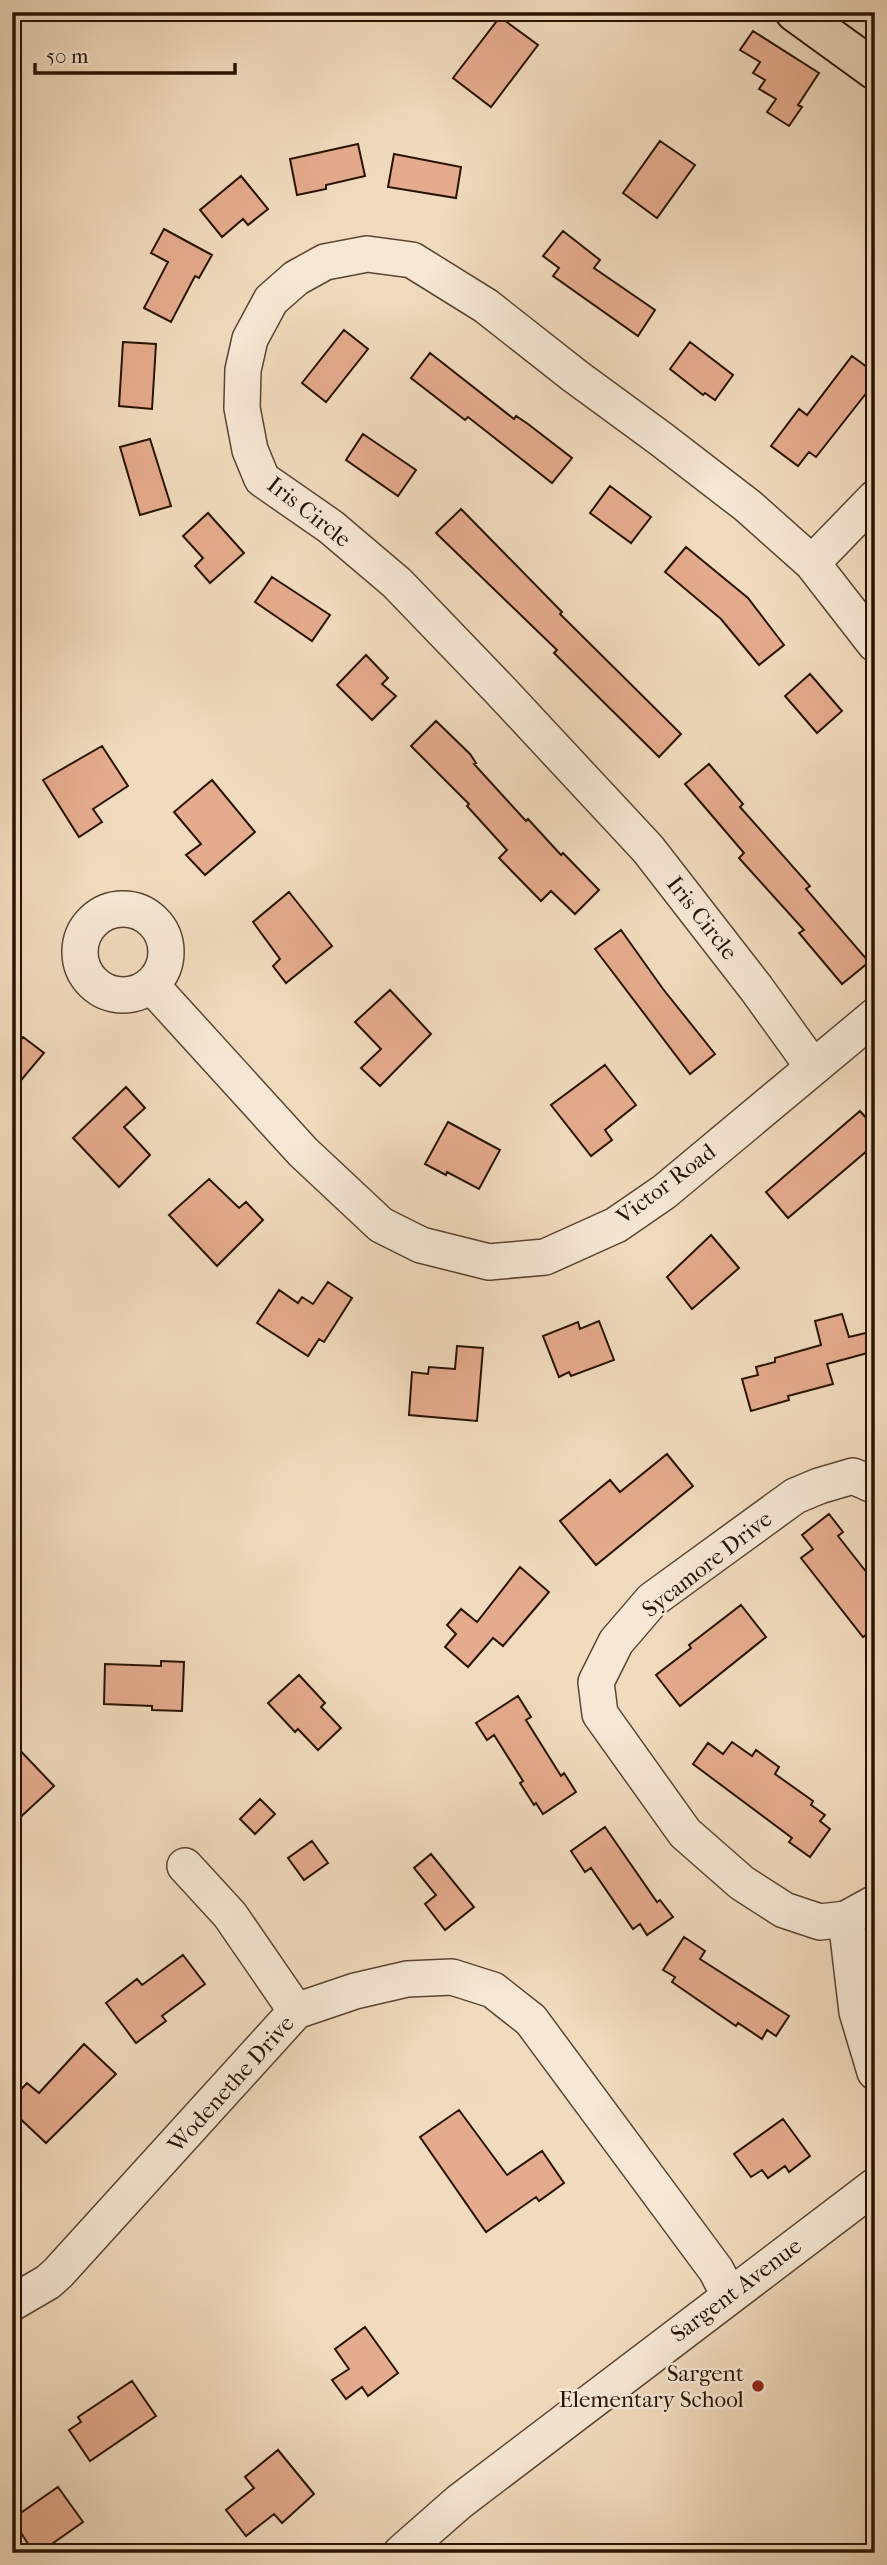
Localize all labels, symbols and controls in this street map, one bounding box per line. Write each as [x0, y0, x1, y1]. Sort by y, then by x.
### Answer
scale bar [35, 32, 234, 76]
text: 50 m [46, 44, 89, 68]
street label: Iris Circle [262, 471, 356, 553]
street label: Iris Circle [661, 871, 743, 965]
street label: Victor Road [610, 1138, 721, 1231]
street label: Sycamore Drive [637, 1505, 777, 1623]
street label: Wodenethe Drive [162, 2010, 299, 2159]
street label: Sargent Avenue [665, 2232, 807, 2348]
place label: Sargent Elementary School [559, 2360, 745, 2413]
marker: Sargent Elementary School [750, 2378, 766, 2394]

